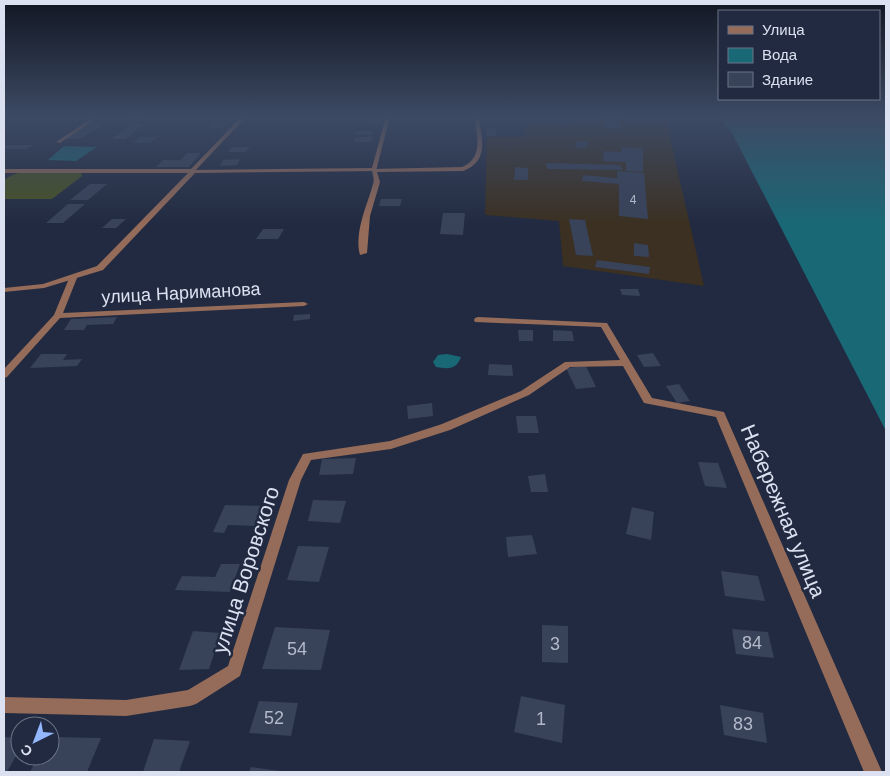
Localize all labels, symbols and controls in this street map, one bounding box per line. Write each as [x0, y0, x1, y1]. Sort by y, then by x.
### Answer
legend [718, 10, 880, 100]
text: Улица [762, 21, 805, 38]
text: Вода [762, 46, 798, 63]
text: Здание [762, 71, 813, 88]
house number: 4 [630, 193, 637, 207]
street label: улица Нариманова [101, 279, 262, 307]
street label: Набережная улица [737, 421, 830, 601]
street label: улица Воровского [208, 484, 283, 656]
house number: 84 [742, 633, 762, 653]
house number: 3 [550, 634, 560, 654]
house number: 54 [287, 639, 307, 659]
house number: 52 [264, 708, 284, 728]
house number: 1 [536, 709, 546, 729]
house number: 83 [733, 714, 753, 734]
north arrow [10, 716, 60, 766]
text: С [17, 741, 35, 760]

